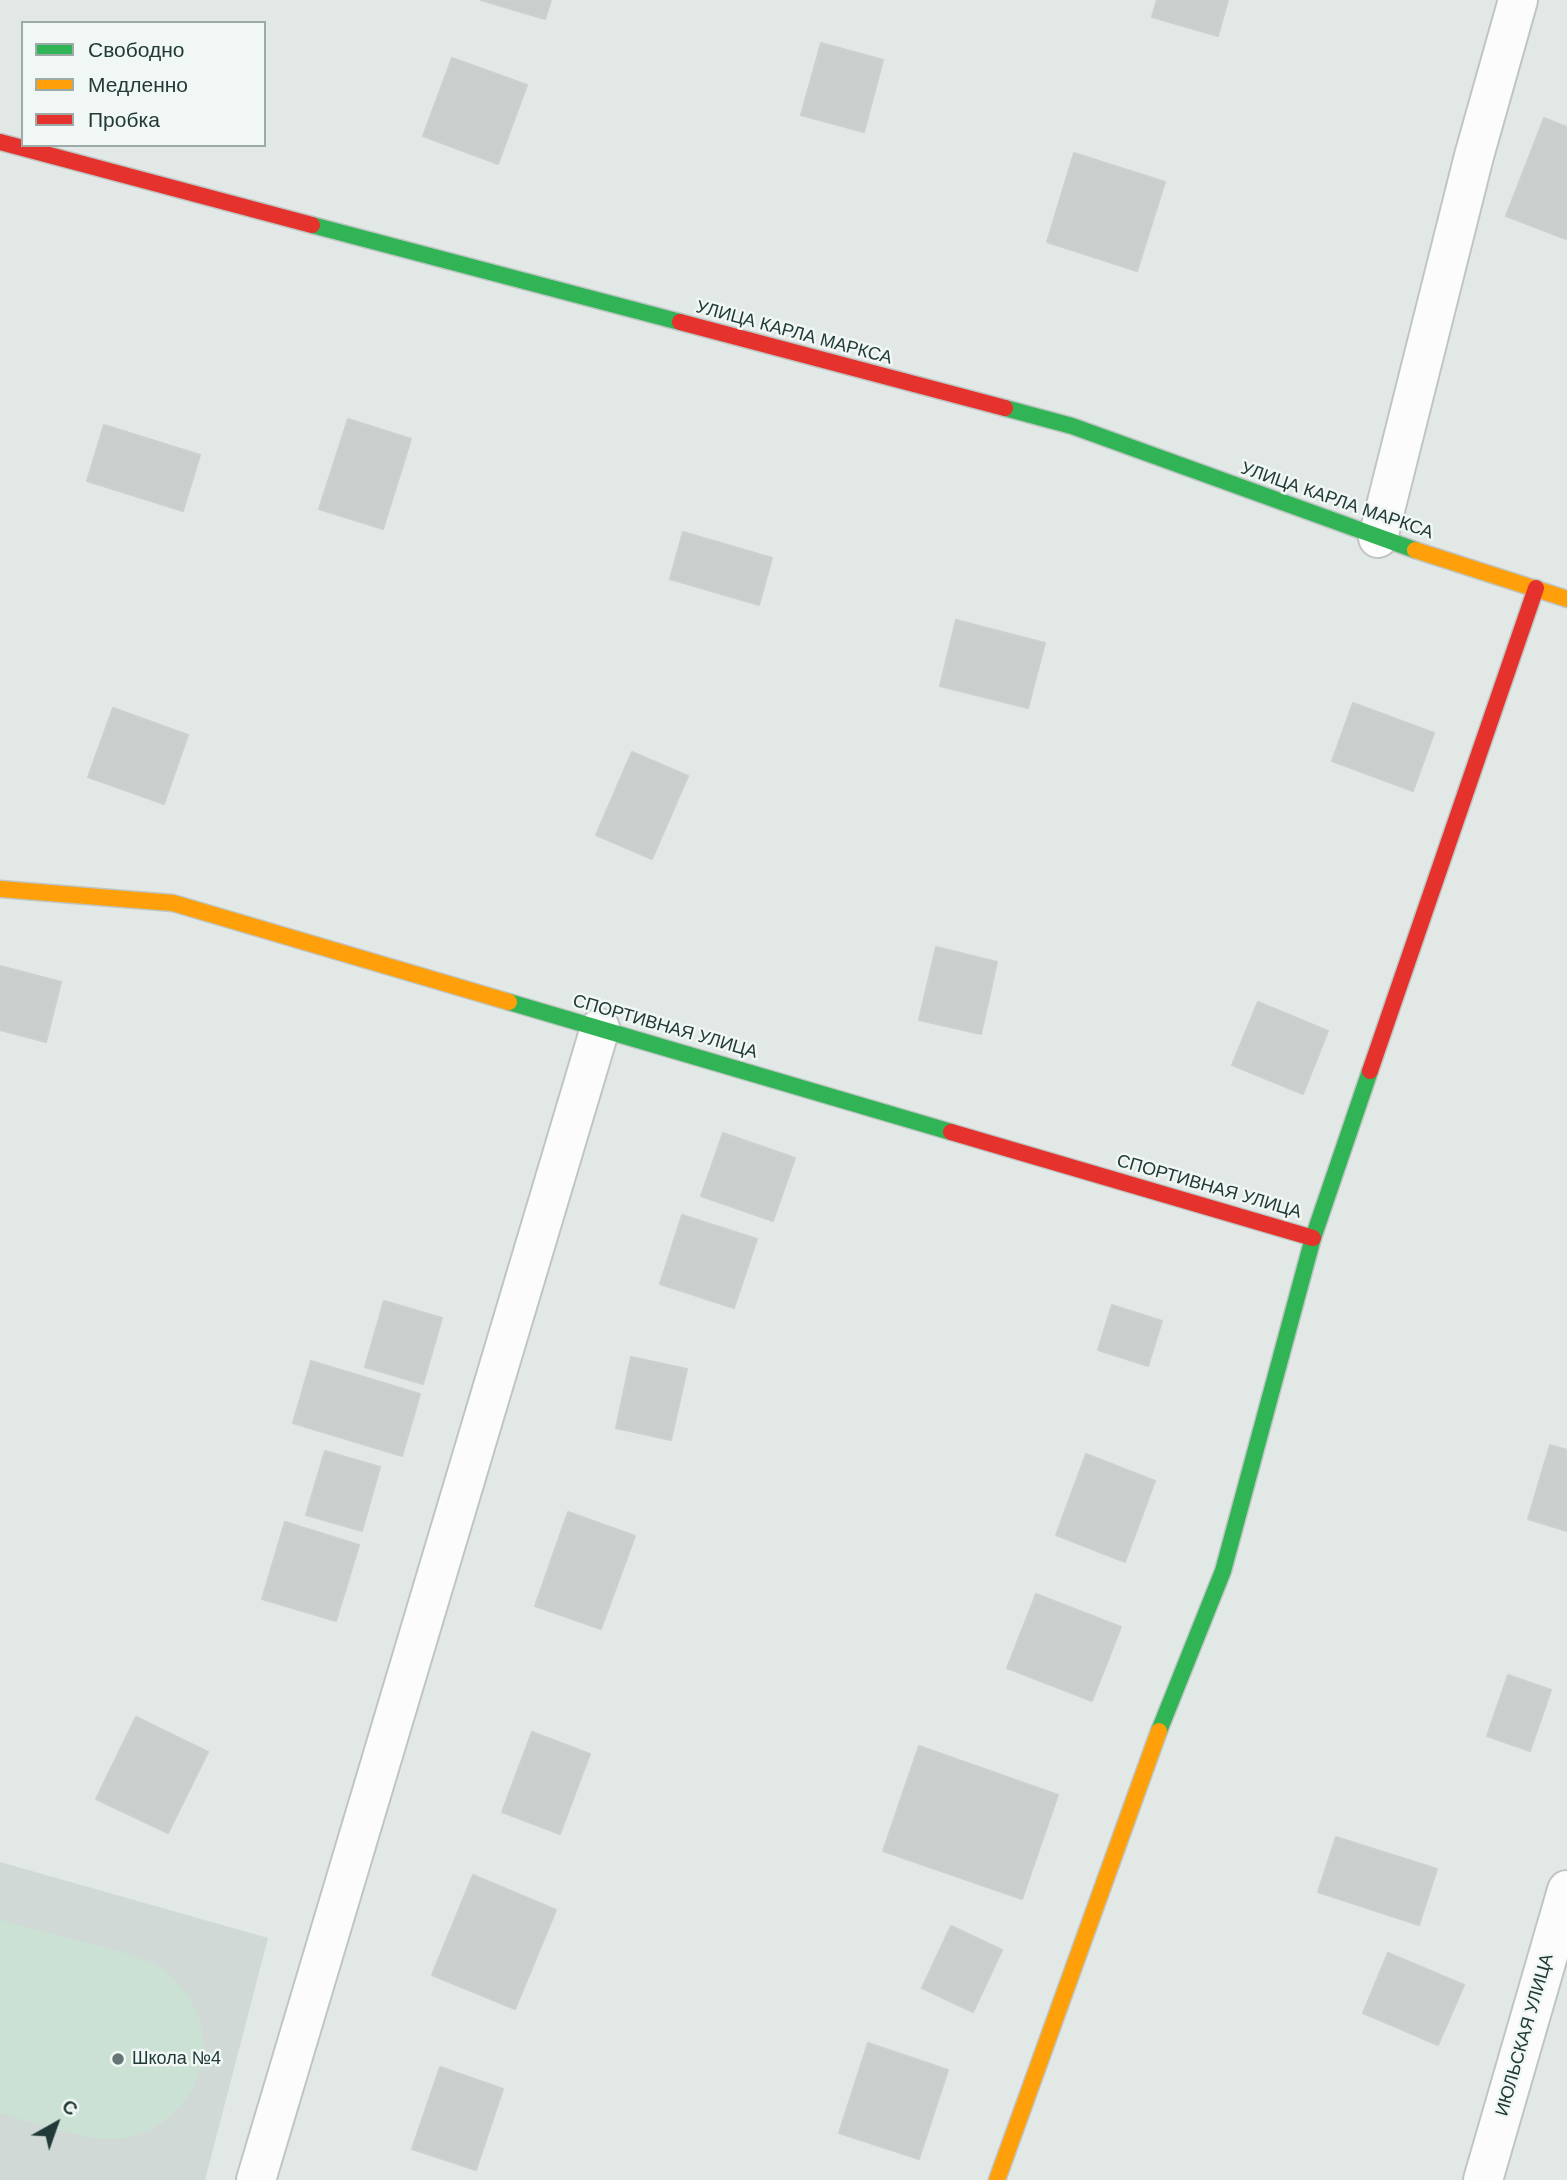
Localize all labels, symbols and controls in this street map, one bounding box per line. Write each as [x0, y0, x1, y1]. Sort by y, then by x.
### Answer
legend [21, 21, 266, 147]
text: Свободно [88, 38, 185, 61]
text: Медленно [88, 73, 188, 96]
text: Пробка [88, 108, 160, 131]
street label: УЛИЦА КАРЛА МАРКСА [694, 296, 894, 370]
street label: УЛИЦА КАРЛА МАРКСА [1238, 458, 1436, 544]
street label: СПОРТИВНАЯ УЛИЦА [570, 990, 760, 1064]
street label: СПОРТИВНАЯ УЛИЦА [1114, 1150, 1304, 1224]
street label: ИЮЛЬСКАЯ УЛИЦА [1491, 1951, 1559, 2119]
place label: Школа №4 [132, 2048, 221, 2070]
marker: Школа №4 [110, 2051, 126, 2067]
north arrow [21, 2089, 91, 2159]
text: С [58, 2095, 82, 2120]

